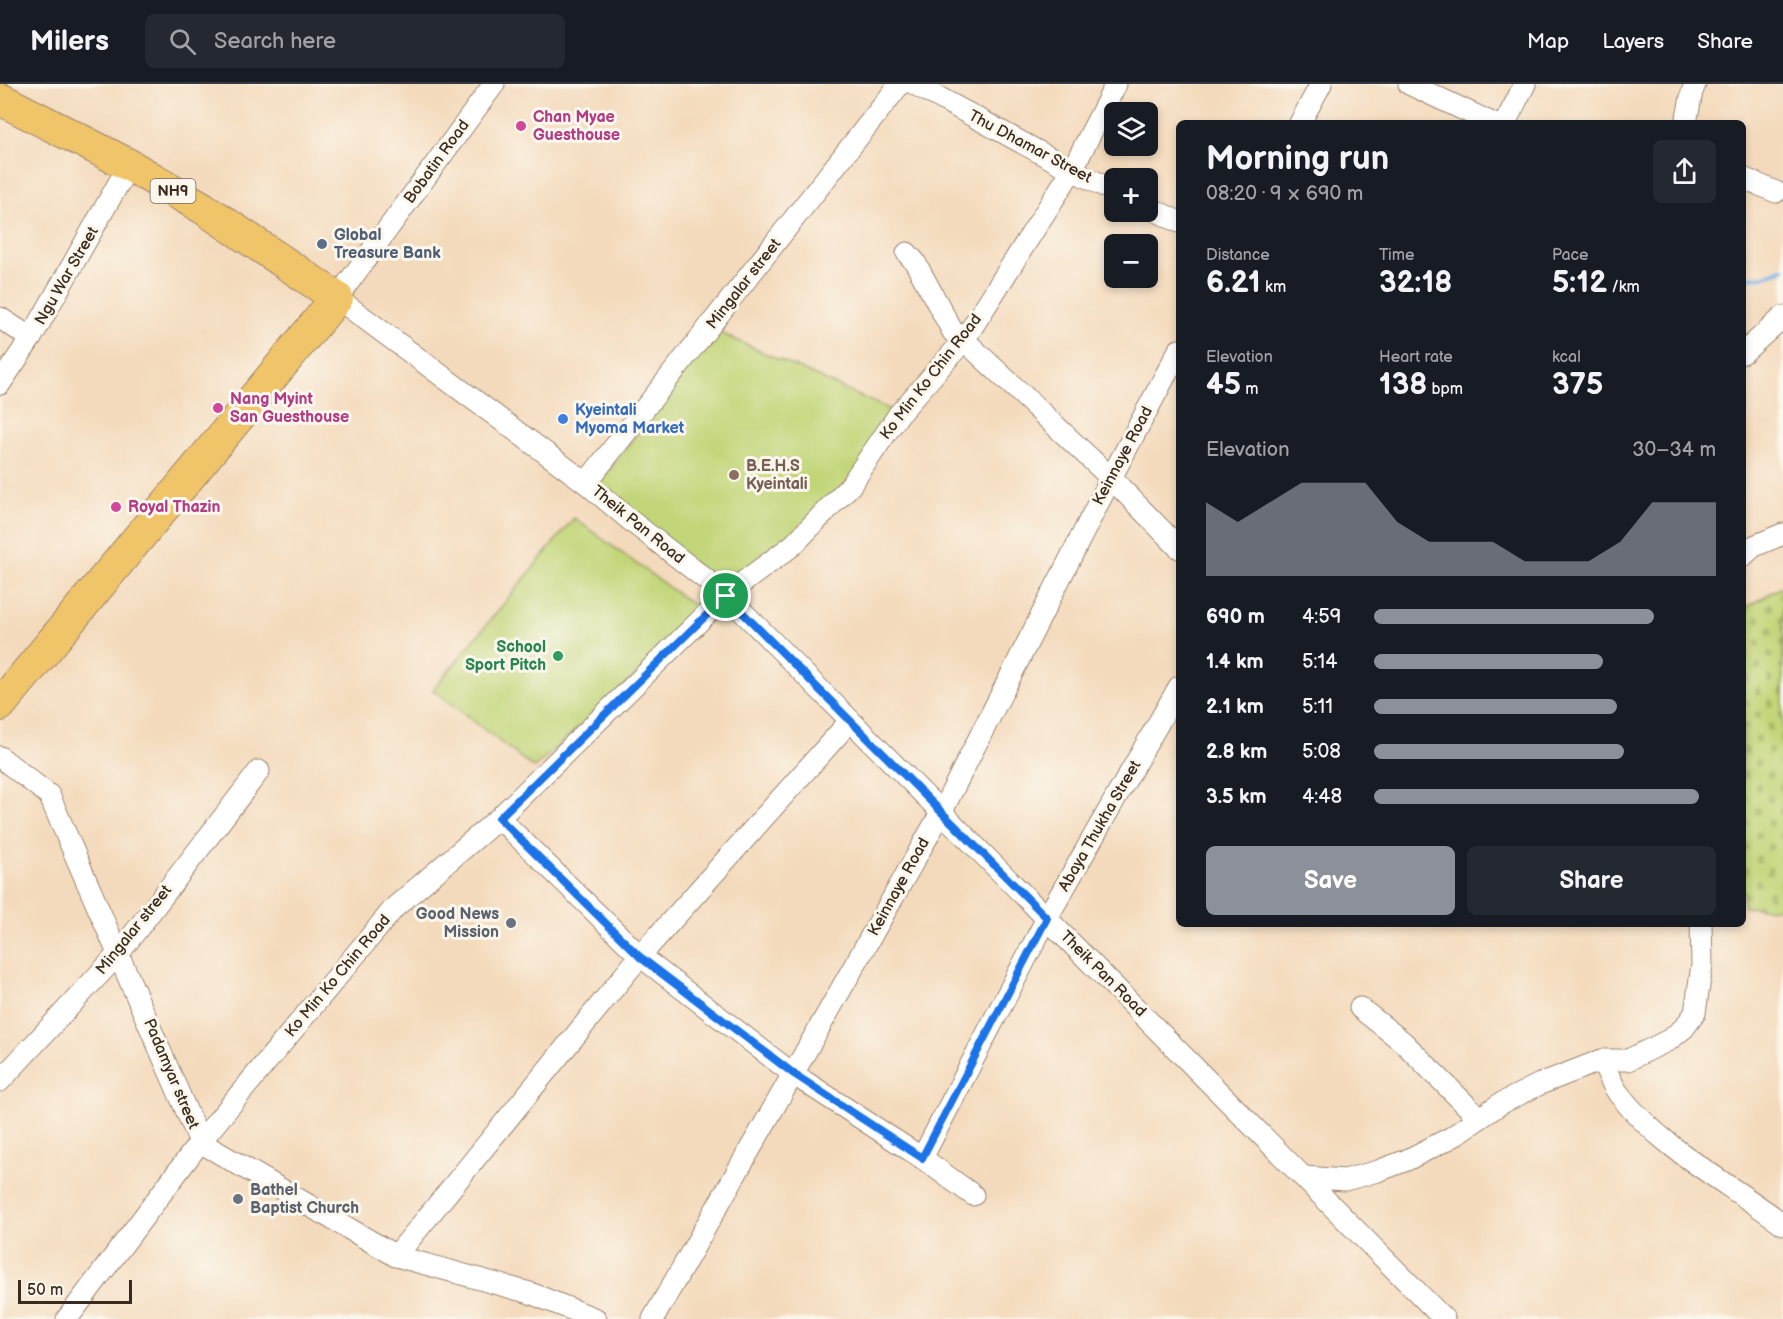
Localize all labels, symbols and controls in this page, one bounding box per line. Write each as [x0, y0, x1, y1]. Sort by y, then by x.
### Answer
search box [145, 14, 565, 68]
text: Milers [30, 25, 109, 58]
icon: search [166, 25, 199, 58]
text: Search here [214, 28, 336, 55]
text: Map [1527, 29, 1569, 54]
text: Layers [1602, 29, 1664, 54]
text: Share [1697, 29, 1753, 54]
map controls [1104, 102, 1158, 288]
button: layers [1104, 102, 1158, 156]
street label: Thu Dhamar Street [965, 107, 1095, 188]
place label: Chan Myae Guesthouse [533, 108, 620, 145]
street label: Bobatin Road [400, 116, 474, 208]
marker: Chan Myae Guesthouse [514, 119, 528, 133]
text: Morning run [1206, 139, 1389, 179]
button: share [1653, 140, 1716, 203]
button: + [1104, 168, 1158, 222]
road number: NH9 [150, 179, 195, 203]
text: 08:20 · 9 × 690 m [1206, 182, 1363, 206]
street label: Ngu War Street [31, 223, 103, 329]
place label: Global Treasure Bank [334, 226, 441, 263]
button: − [1104, 234, 1158, 288]
street label: Mingalar street [703, 235, 785, 333]
marker: Global Treasure Bank [315, 237, 329, 251]
text: Distance [1206, 246, 1270, 265]
text: Time [1379, 246, 1414, 265]
text: Pace [1552, 246, 1588, 265]
text: 6.21 [1206, 265, 1261, 301]
text: 32:18 [1379, 265, 1452, 301]
text: 5:12 [1552, 265, 1607, 301]
text: km [1261, 278, 1286, 297]
text: /km [1607, 278, 1640, 297]
street label: Ko Min Ko Chin Road [876, 310, 986, 444]
text: Elevation [1206, 348, 1273, 367]
text: Heart rate [1379, 348, 1453, 367]
text: kcal [1552, 348, 1581, 367]
text: 45 [1206, 367, 1241, 403]
text: 138 [1379, 367, 1427, 403]
text: 375 [1552, 367, 1603, 403]
text: m [1241, 380, 1259, 399]
text: bpm [1427, 380, 1463, 399]
place label: Nang Myint San Guesthouse [230, 390, 349, 427]
marker: Nang Myint San Guesthouse [211, 401, 225, 415]
place label: Kyeintali Myoma Market [575, 401, 685, 438]
street label: Keinnaye Road [1089, 403, 1157, 509]
marker: Kyeintali Myoma Market [556, 412, 570, 426]
text: Elevation [1206, 438, 1289, 462]
text: 30–34 m [1632, 438, 1716, 462]
place label: B.E.H.S Kyeintali [746, 457, 808, 494]
marker: B.E.H.S Kyeintali [727, 468, 741, 482]
street label: Theik Pan Road [588, 482, 688, 568]
place label: Royal Thazin [128, 498, 220, 517]
marker: Royal Thazin [109, 500, 123, 514]
pin [700, 570, 751, 621]
icon: arrive [709, 579, 742, 612]
text: 690 m [1206, 605, 1265, 629]
text: 4:59 [1302, 605, 1341, 629]
place label: School Sport Pitch [465, 638, 546, 675]
marker: School Sport Pitch [551, 649, 565, 663]
text: 1.4 km [1206, 650, 1264, 674]
text: 5:14 [1302, 650, 1337, 674]
text: 2.1 km [1206, 695, 1264, 719]
text: 5:11 [1302, 695, 1333, 719]
text: 2.8 km [1206, 740, 1267, 764]
text: 5:08 [1302, 740, 1341, 764]
street label: Abaya Thukha Street [1055, 757, 1145, 895]
text: 3.5 km [1206, 785, 1267, 809]
text: 4:48 [1302, 785, 1342, 809]
street label: Keinnaye Road [864, 835, 934, 939]
button: Save [1206, 846, 1455, 915]
button: Share [1467, 846, 1716, 915]
street label: Mingalar street [92, 881, 176, 979]
place label: Good News Mission [416, 905, 499, 942]
street label: Ko Min Ko Chin Road [281, 911, 395, 1041]
marker: Good News Mission [504, 916, 518, 930]
street label: Theik Pan Road [1056, 927, 1150, 1021]
street label: Padamyar street [139, 1016, 203, 1132]
place label: Bathel Baptist Church [250, 1181, 359, 1218]
marker: Bathel Baptist Church [231, 1192, 245, 1206]
scale bar [18, 1277, 132, 1304]
text: 50 m [27, 1281, 63, 1300]

